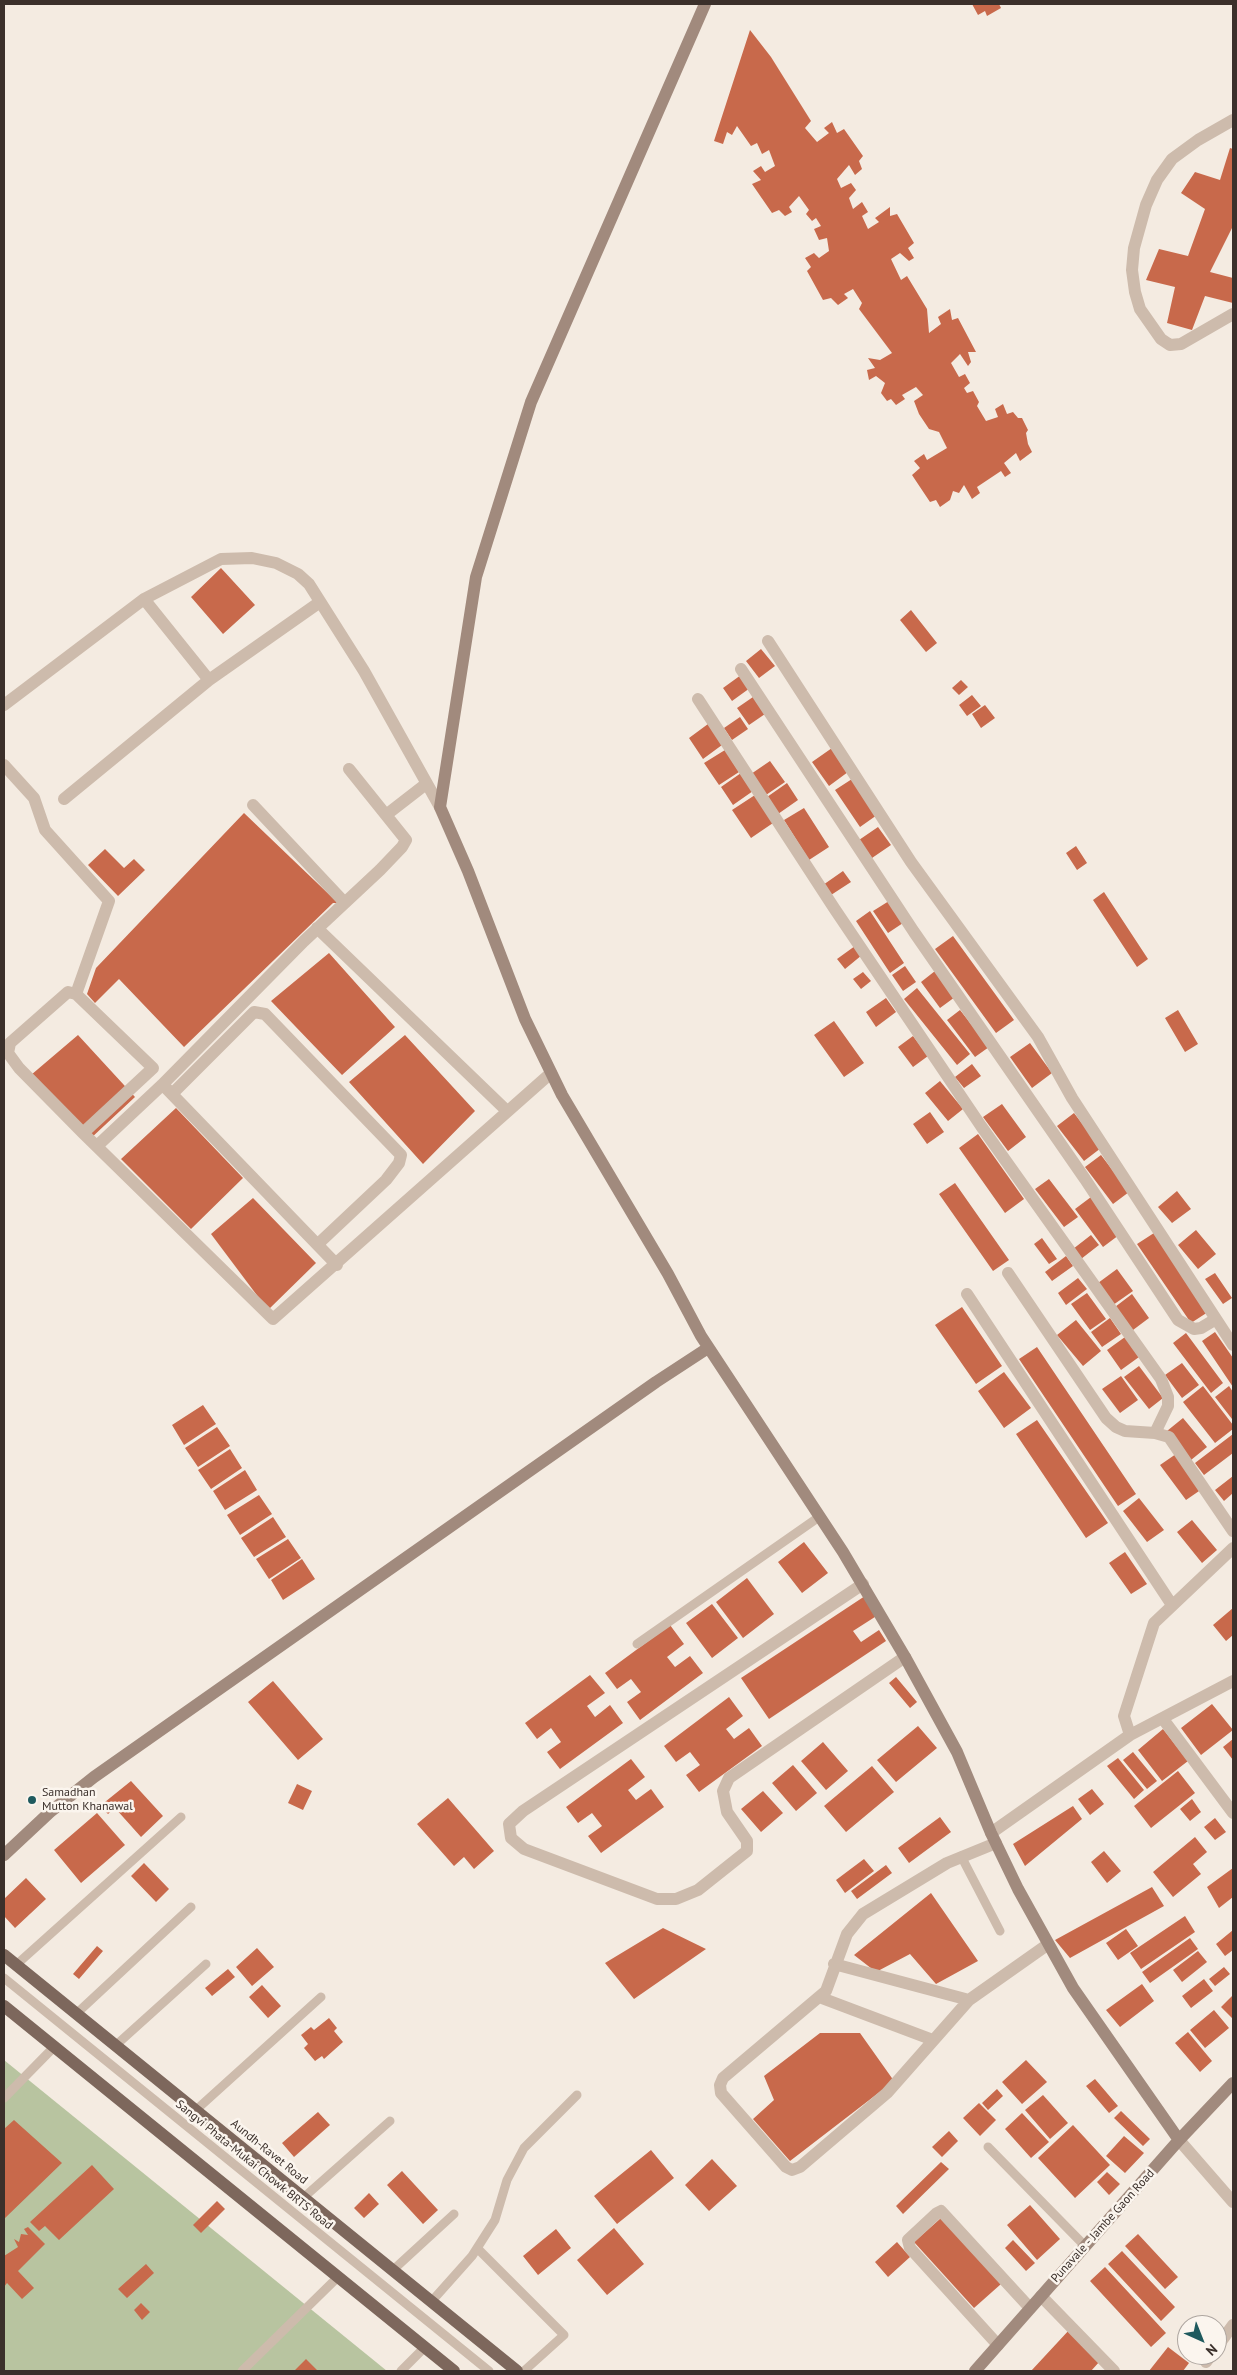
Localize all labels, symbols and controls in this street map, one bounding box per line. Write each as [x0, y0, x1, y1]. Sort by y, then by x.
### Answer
place label: Samadhan Mutton Khanawal [42, 1786, 133, 1814]
marker: Samadhan Mutton Khanawal [26, 1794, 38, 1806]
street label: Sangvi Phata-Mukai Chowk BRTS Road [173, 2097, 335, 2233]
street label: Aundh-Ravet Road [228, 2117, 310, 2187]
street label: Punavale - Jambe Gaon Road [1048, 2166, 1158, 2286]
north arrow [1177, 2315, 1227, 2365]
text: N [1202, 2340, 1221, 2360]

